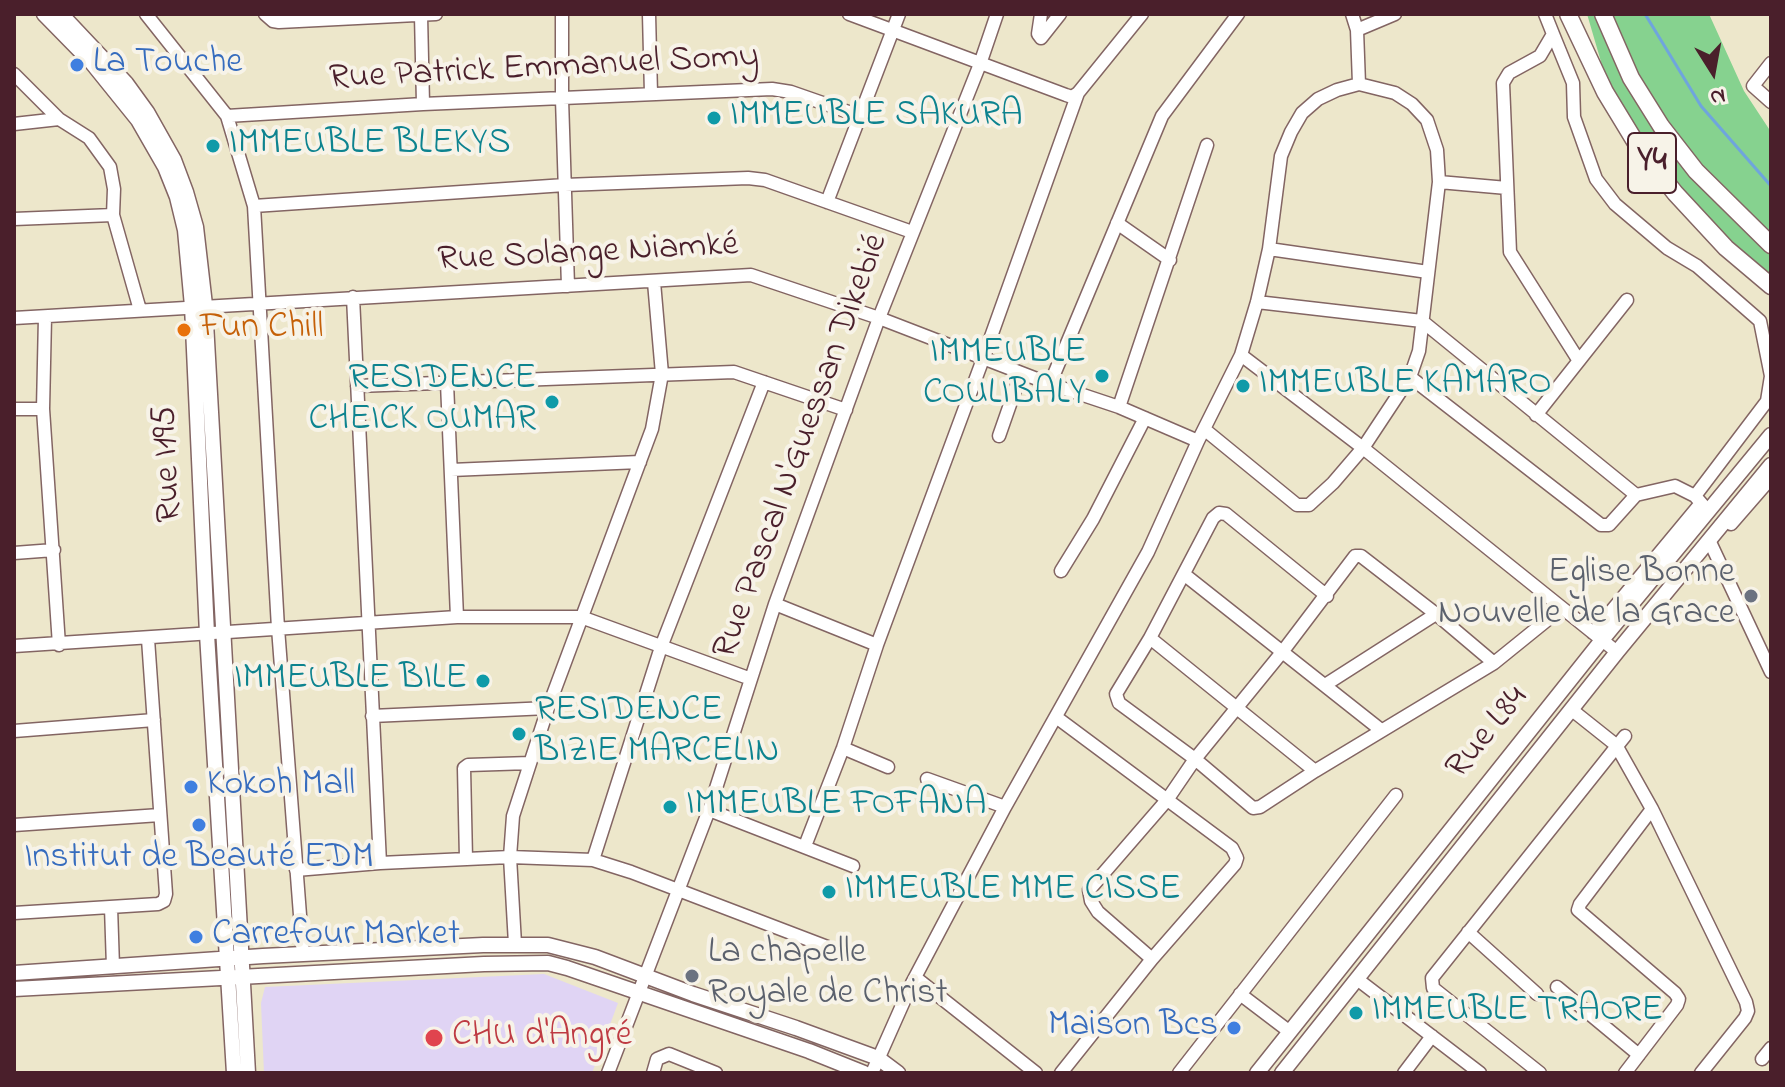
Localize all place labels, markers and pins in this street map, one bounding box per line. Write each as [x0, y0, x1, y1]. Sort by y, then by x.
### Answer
place label: La Touche [93, 43, 242, 87]
marker: La Touche [68, 56, 86, 74]
place label: IMMEUBLE SAKURA [730, 96, 1023, 140]
marker: IMMEUBLE SAKURA [705, 109, 723, 127]
place label: IMMEUBLE BLEKYS [229, 124, 511, 168]
marker: IMMEUBLE BLEKYS [204, 137, 222, 155]
place label: Fun Chill [200, 308, 323, 352]
marker: Fun Chill [175, 321, 193, 339]
place label: IMMEUBLE COULIBALY [923, 333, 1086, 418]
place label: RESIDENCE CHEICK OUMAR [308, 359, 536, 444]
place label: IMMEUBLE KAMARO [1259, 364, 1552, 408]
marker: IMMEUBLE COULIBALY [1093, 367, 1111, 385]
marker: IMMEUBLE KAMARO [1234, 377, 1252, 395]
marker: RESIDENCE CHEICK OUMAR [543, 393, 561, 411]
place label: Eglise Bonne Nouvelle de la Grace [1438, 553, 1735, 638]
marker: Eglise Bonne Nouvelle de la Grace [1742, 587, 1760, 605]
place label: IMMEUBLE BILE [234, 659, 467, 703]
marker: IMMEUBLE BILE [474, 672, 492, 690]
place label: RESIDENCE BIZIE MARCELIN [535, 691, 779, 776]
marker: RESIDENCE BIZIE MARCELIN [510, 725, 528, 743]
place label: Kokoh Mall [207, 765, 355, 809]
marker: Kokoh Mall [182, 778, 200, 796]
place label: IMMEUBLE FOFANA [686, 785, 986, 829]
marker: IMMEUBLE FOFANA [661, 798, 679, 816]
marker: Institut de Beauté EDM [190, 816, 208, 834]
place label: Institut de Beauté EDM [24, 838, 374, 882]
place label: IMMEUBLE MME CISSE [845, 870, 1181, 914]
marker: IMMEUBLE MME CISSE [820, 883, 838, 901]
place label: Carrefour Market [212, 915, 460, 959]
marker: Carrefour Market [187, 928, 205, 946]
place label: La chapelle Royale de Christ [708, 933, 948, 1018]
marker: La chapelle Royale de Christ [683, 967, 701, 985]
place label: IMMEUBLE TRAORE [1372, 991, 1663, 1035]
marker: IMMEUBLE TRAORE [1347, 1004, 1365, 1022]
place label: Maison Bcs [1048, 1006, 1218, 1050]
place label: CHU d'Angré [452, 1016, 632, 1060]
marker: Maison Bcs [1225, 1019, 1243, 1037]
marker: CHU d'Angré [423, 1027, 445, 1049]

